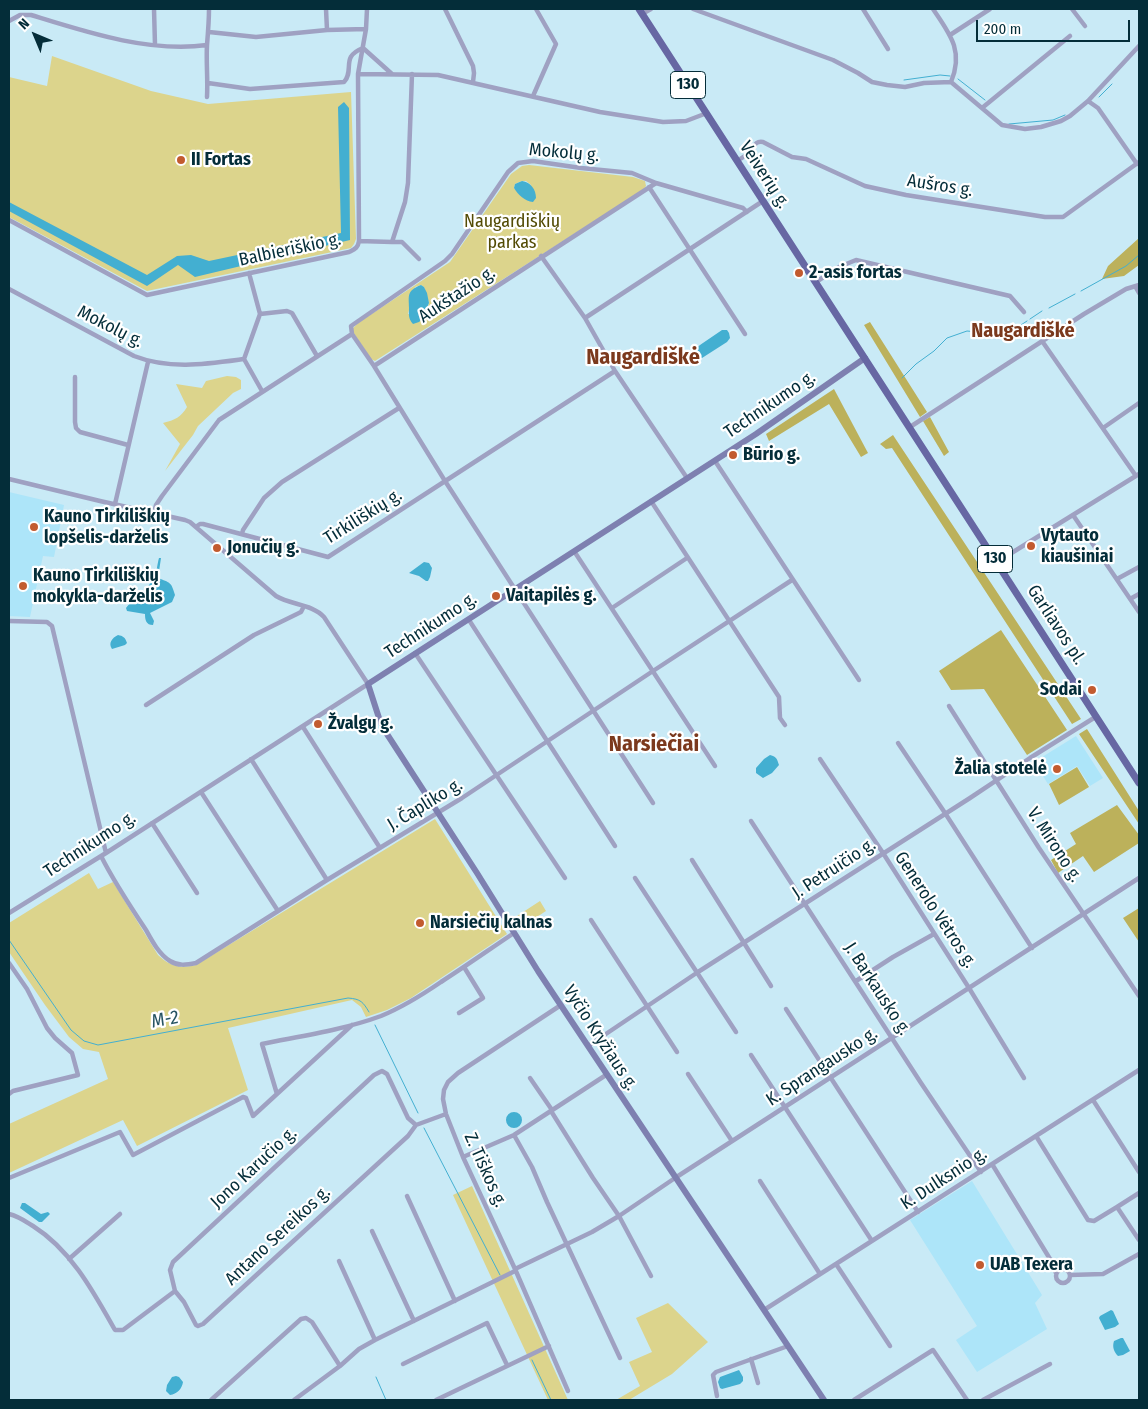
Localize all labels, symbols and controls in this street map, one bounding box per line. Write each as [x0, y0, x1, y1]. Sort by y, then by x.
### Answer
north arrow [10, 10, 60, 60]
scale bar [978, 10, 1132, 42]
text: N [15, 15, 33, 33]
text: 200 m [984, 20, 1021, 38]
road number: 130 [670, 72, 706, 98]
street label: Veiverių g. [734, 137, 794, 213]
street label: Mokolų g. [528, 139, 600, 167]
place label: II Fortas [191, 149, 251, 171]
marker: II Fortas [175, 154, 187, 166]
street label: Aušros g. [906, 170, 974, 202]
park label: Naugardiškių parkas [464, 211, 560, 253]
street label: Balbieriškio g. [237, 229, 343, 271]
street label: Aukštažio g. [415, 262, 499, 328]
place label: 2-asis fortas [809, 262, 902, 284]
marker: 2-asis fortas [793, 267, 805, 279]
street label: Mokolų g. [74, 301, 146, 353]
district label: Naugardiškė [971, 319, 1075, 343]
district label: Naugardiškė [586, 345, 700, 371]
street label: Technikumo g. [720, 367, 820, 443]
place label: Būrio g. [743, 444, 800, 466]
marker: Būrio g. [727, 449, 739, 461]
street label: Tirkiliškių g. [320, 485, 406, 549]
place label: Kauno Tirkiliškių lopšelis-darželis [44, 506, 170, 548]
marker: Kauno Tirkiliškių lopšelis-darželis [28, 521, 40, 533]
place label: Vytauto kiaušiniai [1041, 525, 1113, 568]
place label: Jonučių g. [227, 537, 299, 559]
marker: Vytauto kiaušiniai [1025, 540, 1037, 552]
marker: Jonučių g. [211, 542, 223, 554]
road number: 130 [978, 546, 1012, 572]
place label: Kauno Tirkiliškių mokykla-darželis [33, 565, 163, 608]
marker: Kauno Tirkiliškių mokykla-darželis [17, 580, 29, 592]
street label: Garliavos pl. [1022, 581, 1090, 669]
place label: Vaitapilės g. [506, 585, 597, 607]
street label: Technikumo g. [381, 588, 481, 664]
marker: Vaitapilės g. [490, 590, 502, 602]
place label: Sodai [1040, 679, 1082, 701]
marker: Sodai [1086, 684, 1098, 696]
place label: Žvalgų g. [328, 713, 393, 735]
marker: Žvalgų g. [312, 718, 324, 730]
district label: Narsiečiai [609, 732, 699, 758]
place label: Žalia stotelė [955, 758, 1047, 780]
marker: Žalia stotelė [1051, 763, 1063, 775]
street label: J. Čapliko g. [384, 774, 466, 836]
street label: V. Mirono g. [1022, 804, 1086, 886]
street label: Technikumo g. [40, 807, 140, 883]
street label: J. Petruičio g. [788, 834, 880, 904]
street label: Generolo Vėtros g. [889, 848, 981, 972]
place label: Narsiečių kalnas [430, 912, 552, 934]
marker: Narsiečių kalnas [414, 917, 426, 929]
street label: J. Barkausko g. [839, 939, 915, 1039]
street label: Vyčio Kryžiaus g. [558, 981, 642, 1095]
water label: M-2 [149, 1006, 181, 1034]
street label: K. Sprangausko g. [762, 1023, 882, 1111]
street label: Jono Karučio g. [207, 1123, 301, 1213]
street label: Z. Tiškos g. [459, 1130, 511, 1210]
street label: K. Dulksnio g. [897, 1143, 991, 1215]
street label: Antano Sereikos g. [221, 1182, 335, 1290]
place label: UAB Texera [990, 1254, 1073, 1276]
marker: UAB Texera [974, 1259, 986, 1271]

